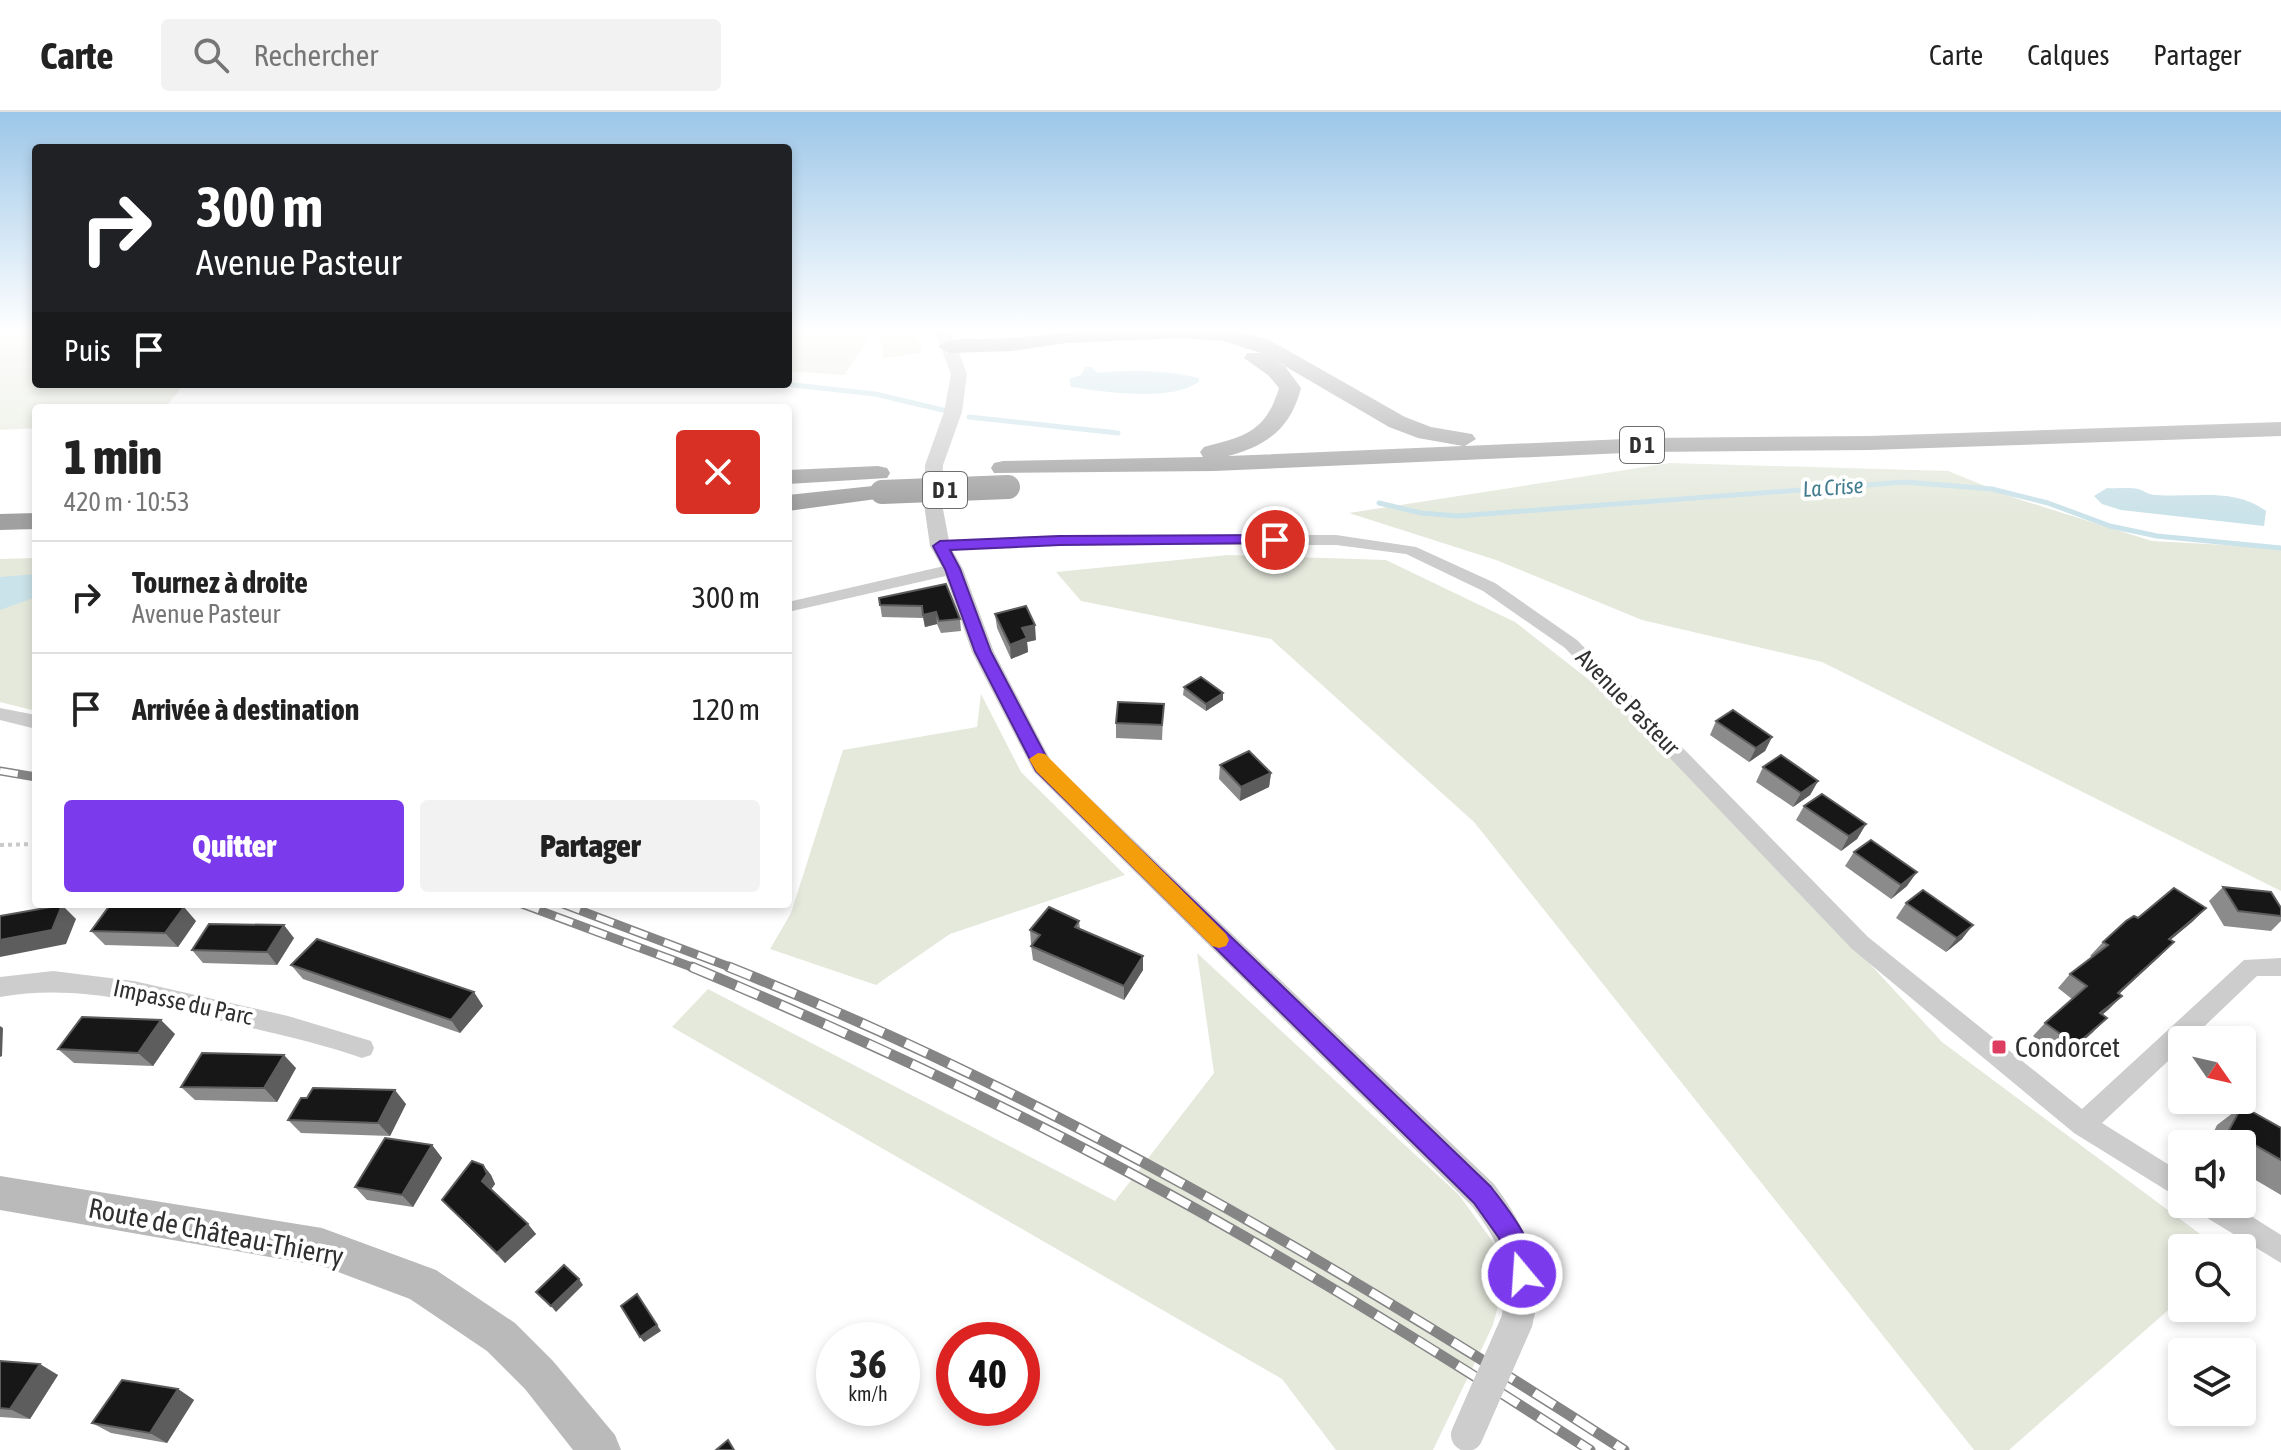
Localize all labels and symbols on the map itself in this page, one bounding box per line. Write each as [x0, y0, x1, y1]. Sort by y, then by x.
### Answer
road number: D 1 [1620, 427, 1664, 463]
road number: D 1 [923, 472, 967, 508]
water label: La Crise [1802, 472, 1864, 502]
pin [1241, 506, 1309, 574]
street label: Avenue Pasteur [1571, 643, 1686, 761]
street label: Impasse du Parc [111, 974, 255, 1030]
north arrow [2168, 1026, 2256, 1114]
place label: Condorcet [2015, 1031, 2120, 1063]
marker: Condorcet [1990, 1038, 2008, 1056]
street label: Route de Château-Thierry [86, 1192, 346, 1272]
position arrow [1480, 1232, 1564, 1316]
speed limit sign: 40 [936, 1322, 1040, 1426]

